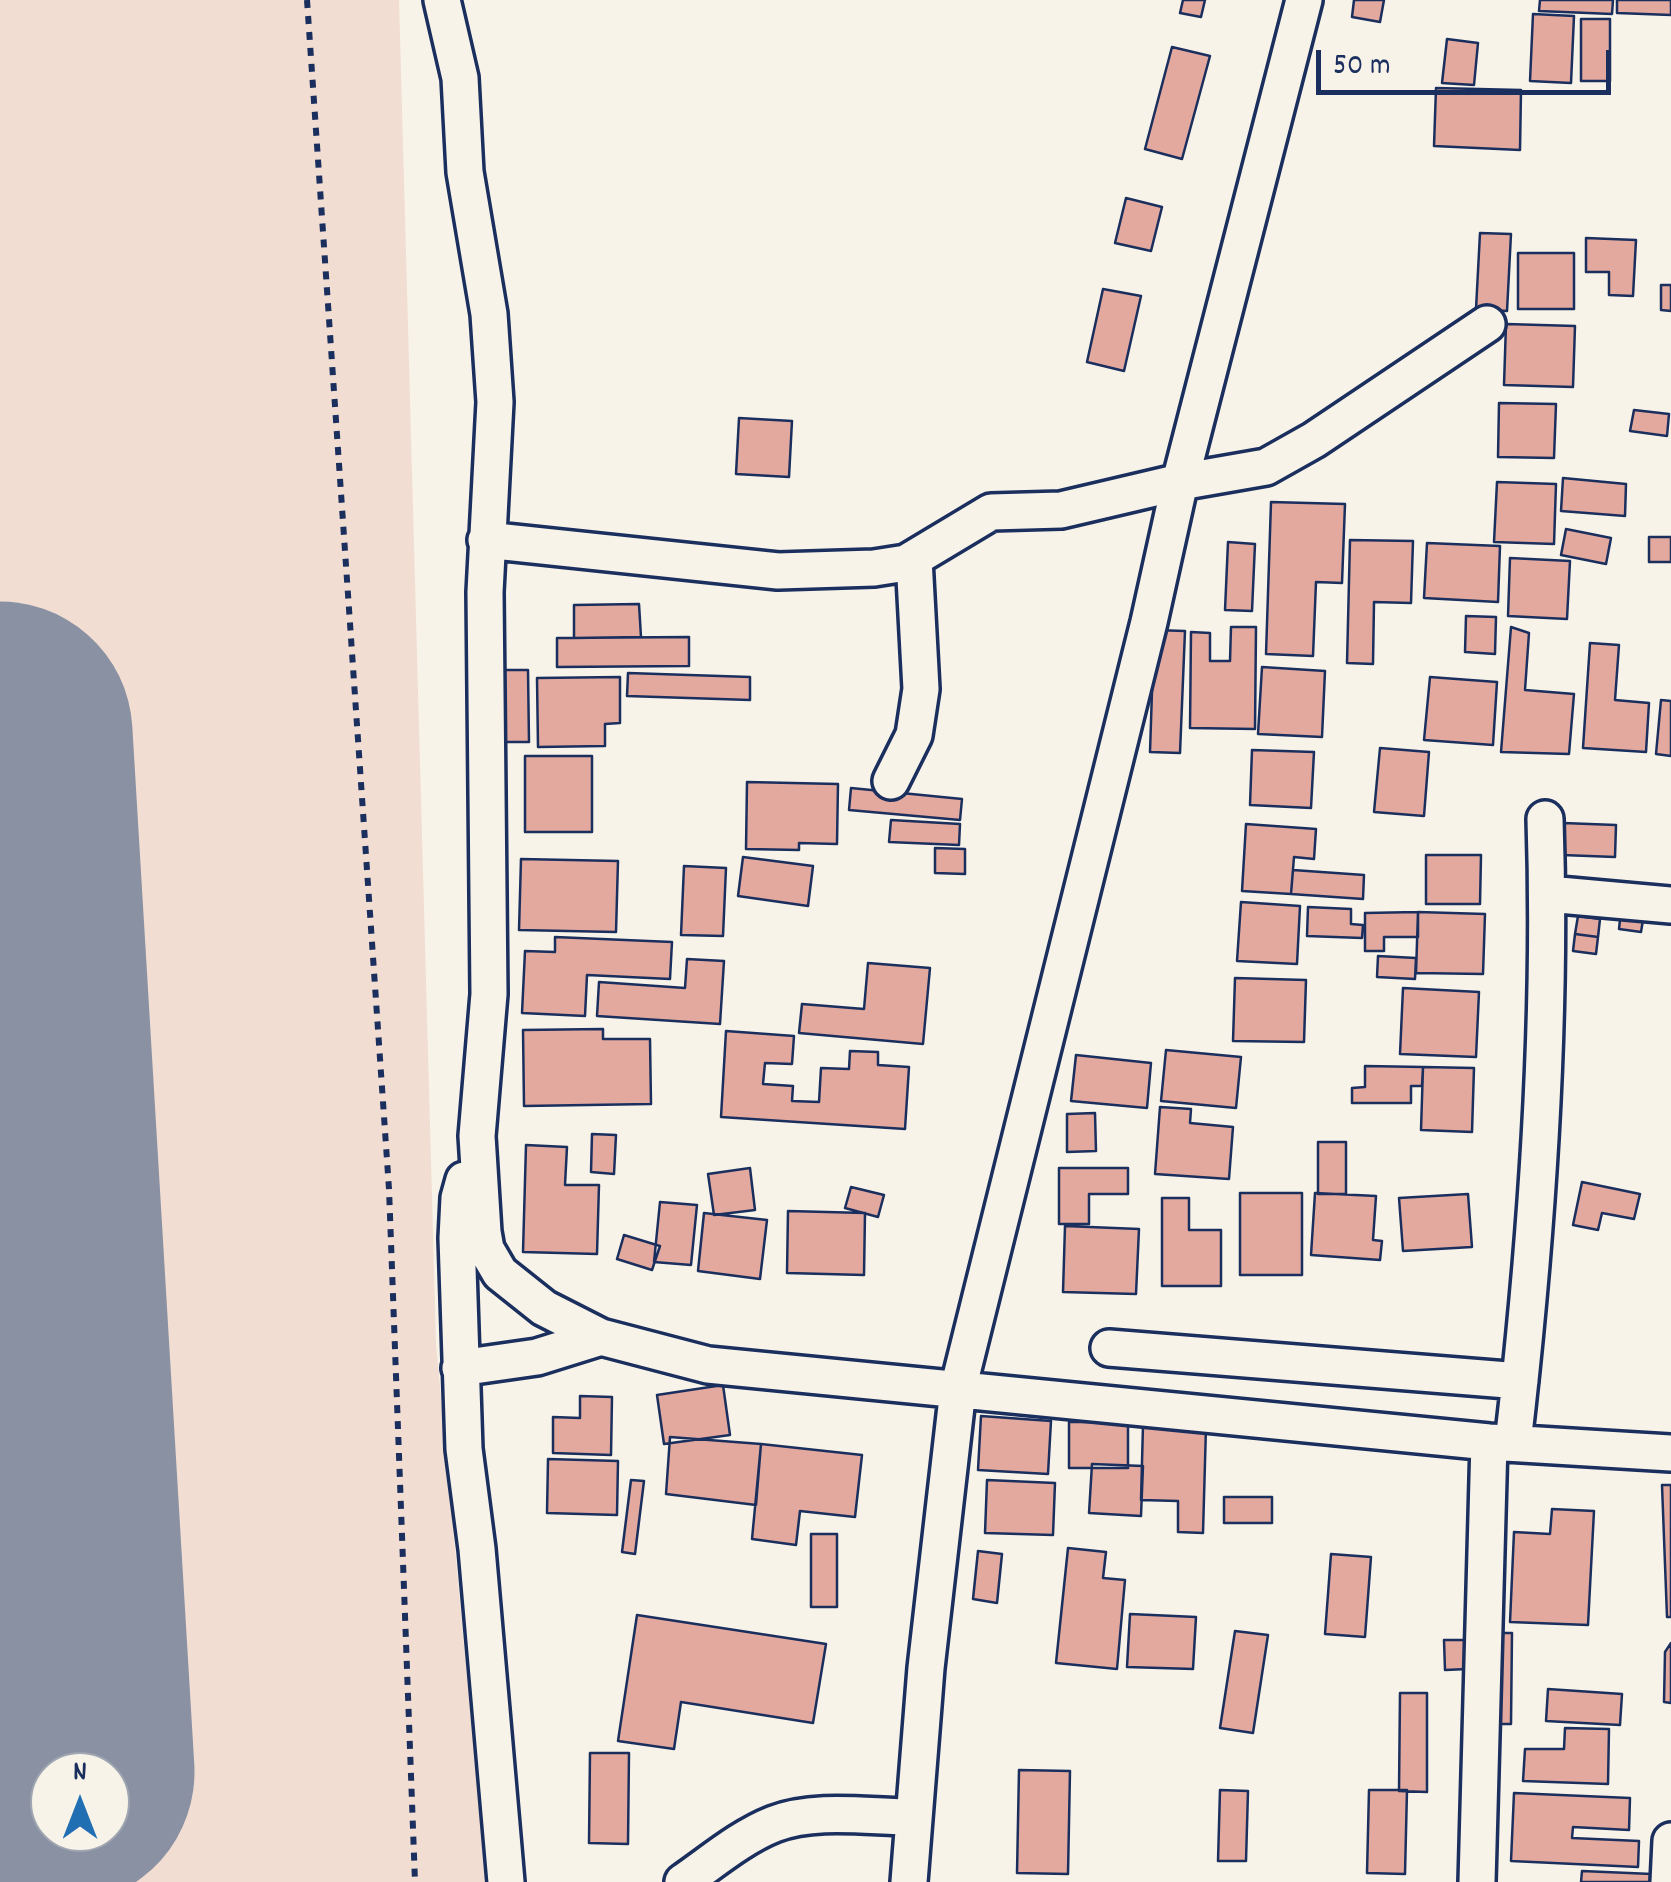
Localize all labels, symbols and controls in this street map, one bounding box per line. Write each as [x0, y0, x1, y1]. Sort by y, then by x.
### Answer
scale bar [1321, 30, 1616, 92]
text: 50 m [1333, 46, 1391, 89]
north arrow [30, 1752, 130, 1852]
text: N [73, 1754, 87, 1794]

